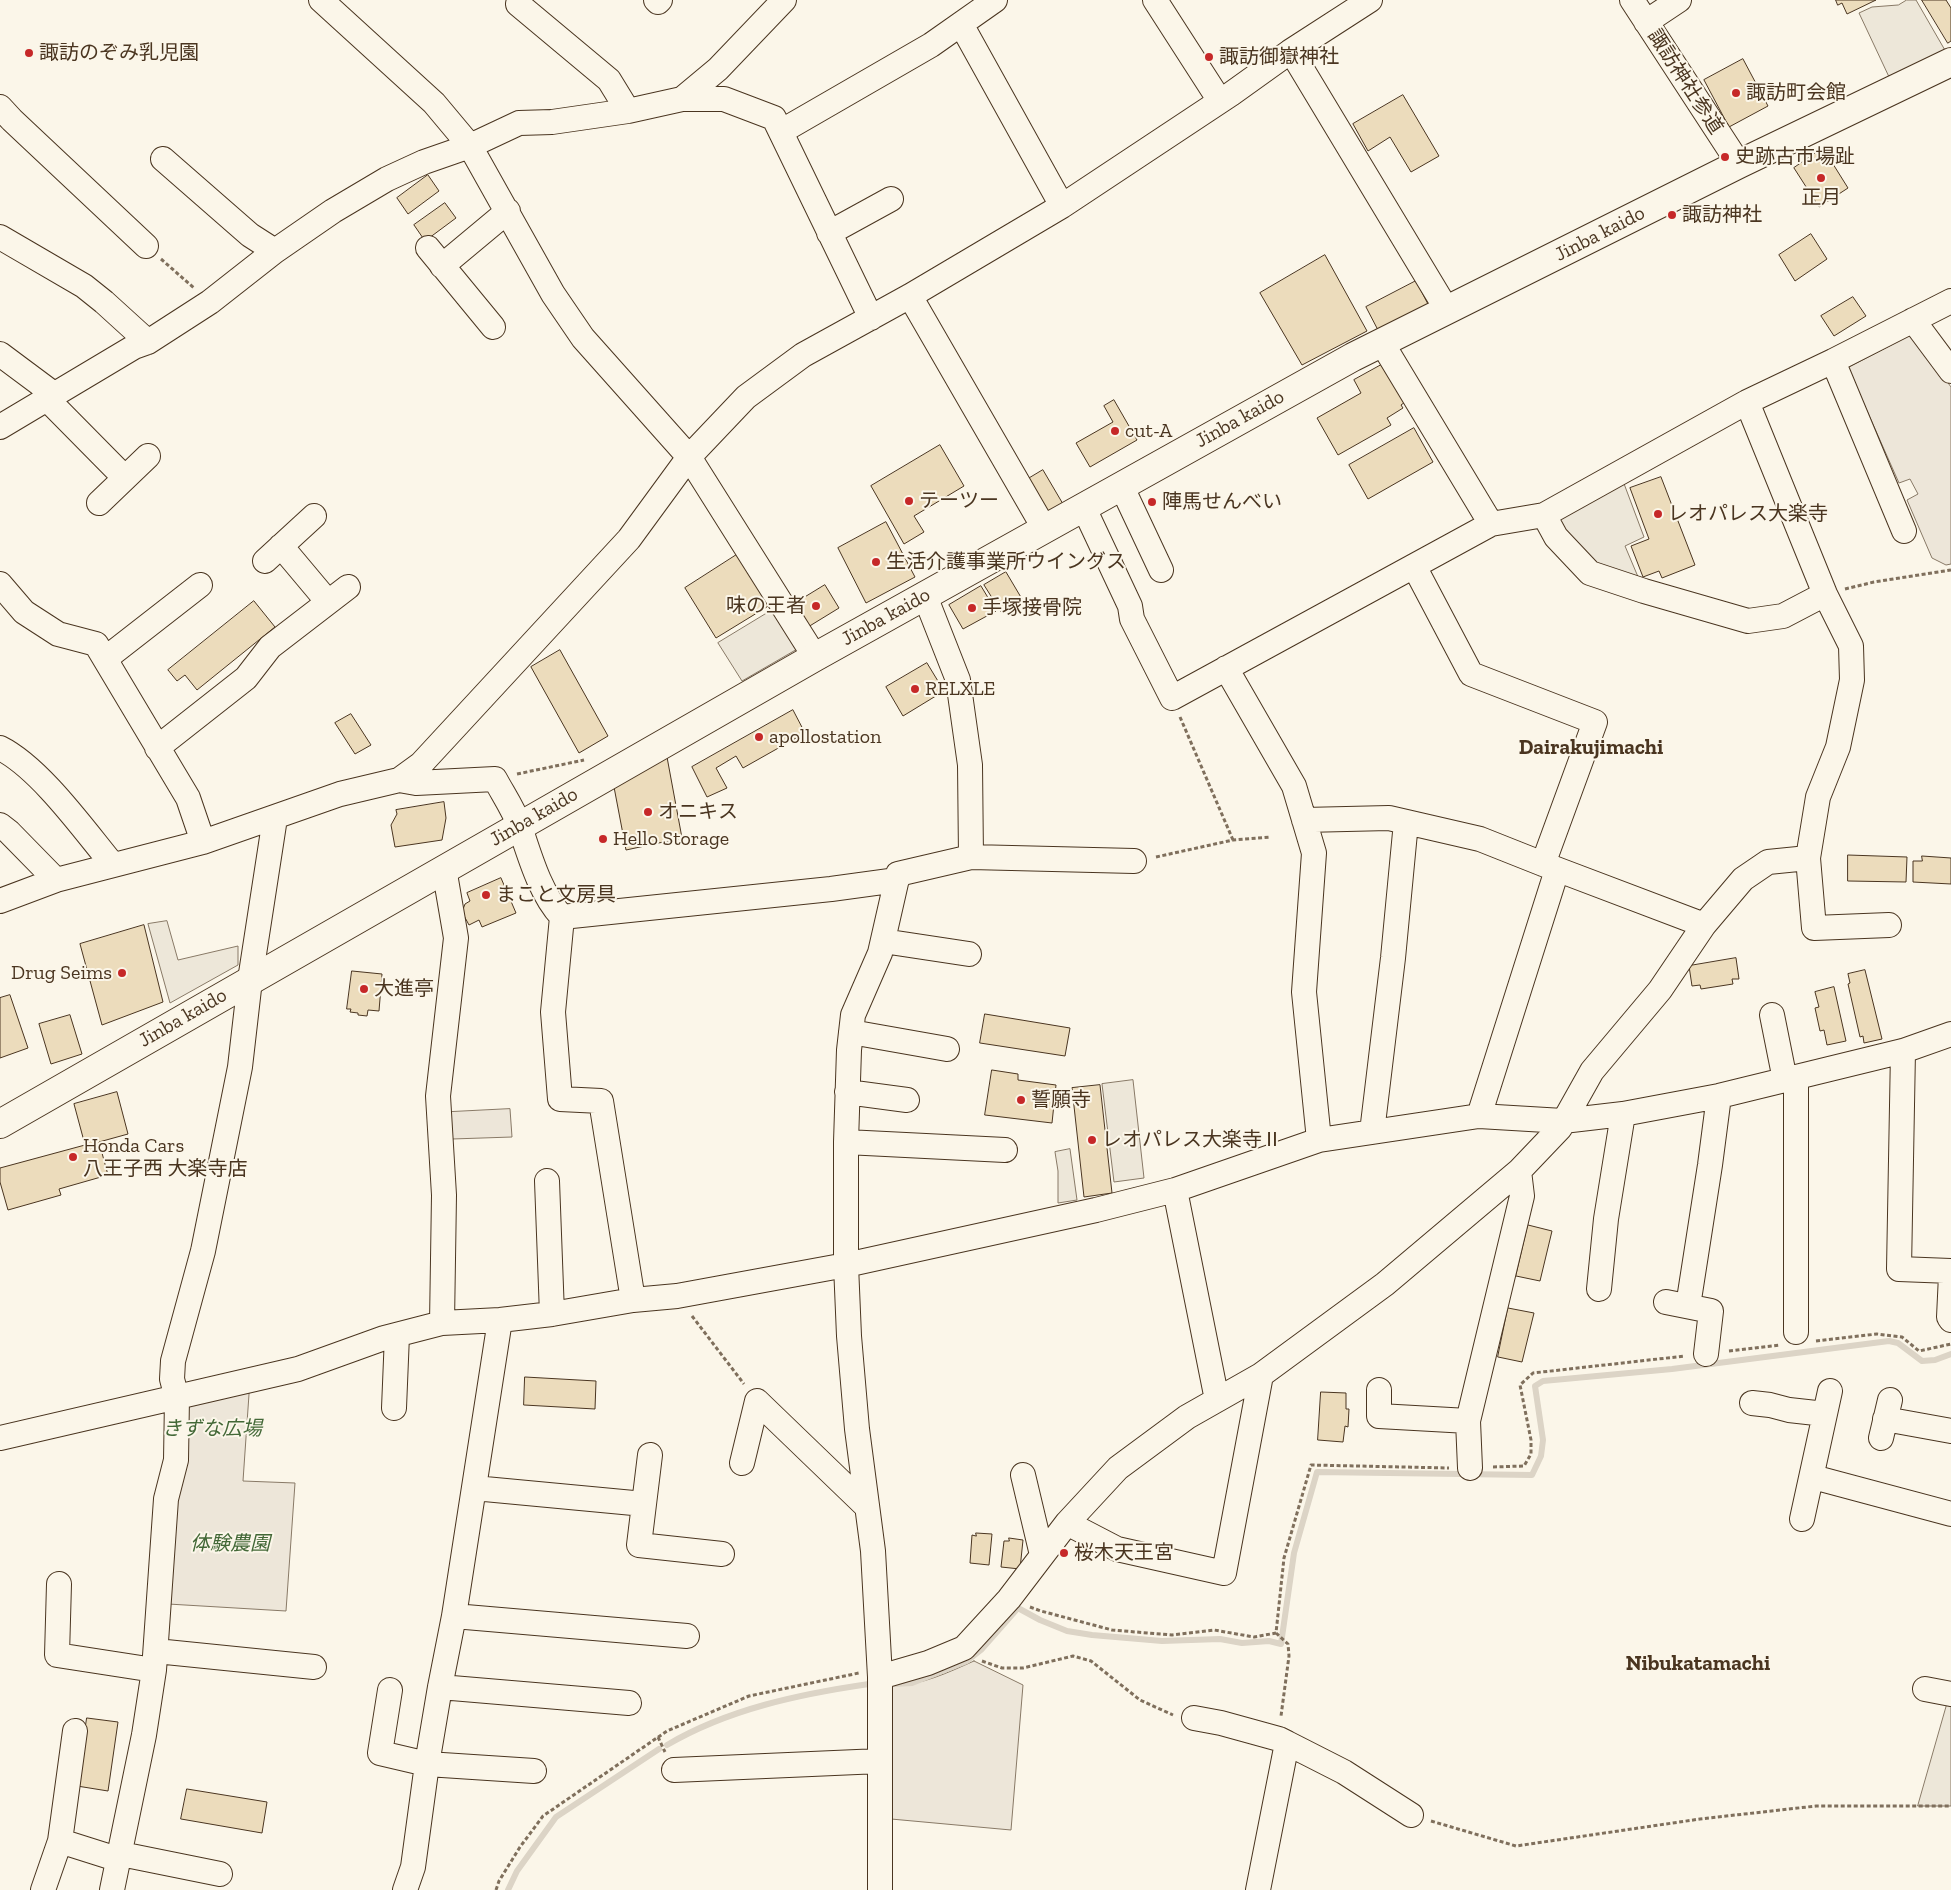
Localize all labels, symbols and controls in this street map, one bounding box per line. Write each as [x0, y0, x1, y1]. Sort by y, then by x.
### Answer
street label: 諏訪神社参道 [1642, 25, 1728, 139]
place label: 諏訪のぞみ乳児園 [39, 41, 199, 65]
place label: 諏訪御嶽神社 [1219, 45, 1339, 69]
marker: 諏訪のぞみ乳児園 [23, 47, 35, 59]
marker: 諏訪御嶽神社 [1203, 51, 1215, 63]
place label: 諏訪町会館 [1746, 81, 1846, 105]
marker: 諏訪町会館 [1730, 87, 1742, 99]
place label: 史跡古市場趾 [1735, 145, 1855, 169]
marker: 史跡古市場趾 [1719, 151, 1731, 163]
marker: 正月 [1815, 172, 1827, 184]
place label: 正月 [1801, 186, 1841, 210]
street label: Jinba kaido [1551, 201, 1649, 267]
place label: 諏訪神社 [1682, 203, 1762, 227]
marker: 諏訪神社 [1666, 209, 1678, 221]
street label: Jinba kaido [1192, 385, 1288, 453]
place label: cut-A [1125, 419, 1172, 443]
marker: cut-A [1109, 425, 1121, 437]
place label: テーツー [919, 489, 999, 513]
place label: 陣馬せんべい [1162, 490, 1282, 514]
marker: テーツー [903, 495, 915, 507]
marker: 陣馬せんべい [1146, 496, 1158, 508]
place label: レオパレス大楽寺 [1668, 502, 1828, 526]
marker: レオパレス大楽寺 [1652, 508, 1664, 520]
place label: 生活介護事業所ウイングス [886, 550, 1126, 574]
marker: 生活介護事業所ウイングス [870, 556, 882, 568]
street label: Jinba kaido [838, 583, 934, 651]
place label: 味の王者 [726, 594, 806, 618]
place label: 手塚接骨院 [982, 596, 1082, 620]
marker: 味の王者 [810, 600, 822, 612]
marker: 手塚接骨院 [966, 602, 978, 614]
place label: RELXLE [925, 677, 995, 701]
marker: RELXLE [909, 683, 921, 695]
place label: apollostation [769, 725, 881, 749]
marker: apollostation [753, 731, 765, 743]
district label: Dairakujimachi [1519, 735, 1663, 761]
street label: Jinba kaido [486, 782, 582, 852]
place label: オニキス [658, 800, 738, 824]
marker: オニキス [642, 806, 654, 818]
place label: Hello Storage [613, 827, 729, 851]
marker: Hello Storage [597, 833, 609, 845]
place label: まこと文房具 [496, 883, 616, 907]
marker: まこと文房具 [480, 889, 492, 901]
place label: Drug Seims [11, 961, 112, 985]
marker: Drug Seims [116, 967, 128, 979]
place label: 大進亭 [374, 977, 434, 1001]
street label: Jinba kaido [135, 983, 231, 1053]
marker: 大進亭 [358, 983, 370, 995]
place label: 誓願寺 [1031, 1088, 1091, 1112]
marker: 誓願寺 [1015, 1094, 1027, 1106]
place label: レオパレス大楽寺Ⅱ [1102, 1128, 1282, 1152]
place label: Honda Cars 八王子西 大楽寺店 [83, 1134, 248, 1181]
marker: レオパレス大楽寺Ⅱ [1086, 1134, 1098, 1146]
marker: Honda Cars 八王子西 大楽寺店 [67, 1151, 79, 1163]
park label: きずな広場 [162, 1417, 262, 1441]
park label: 体験農園 [190, 1532, 270, 1556]
place label: 桜木天王宮 [1074, 1541, 1174, 1565]
marker: 桜木天王宮 [1058, 1547, 1070, 1559]
district label: Nibukatamachi [1626, 1651, 1770, 1677]

